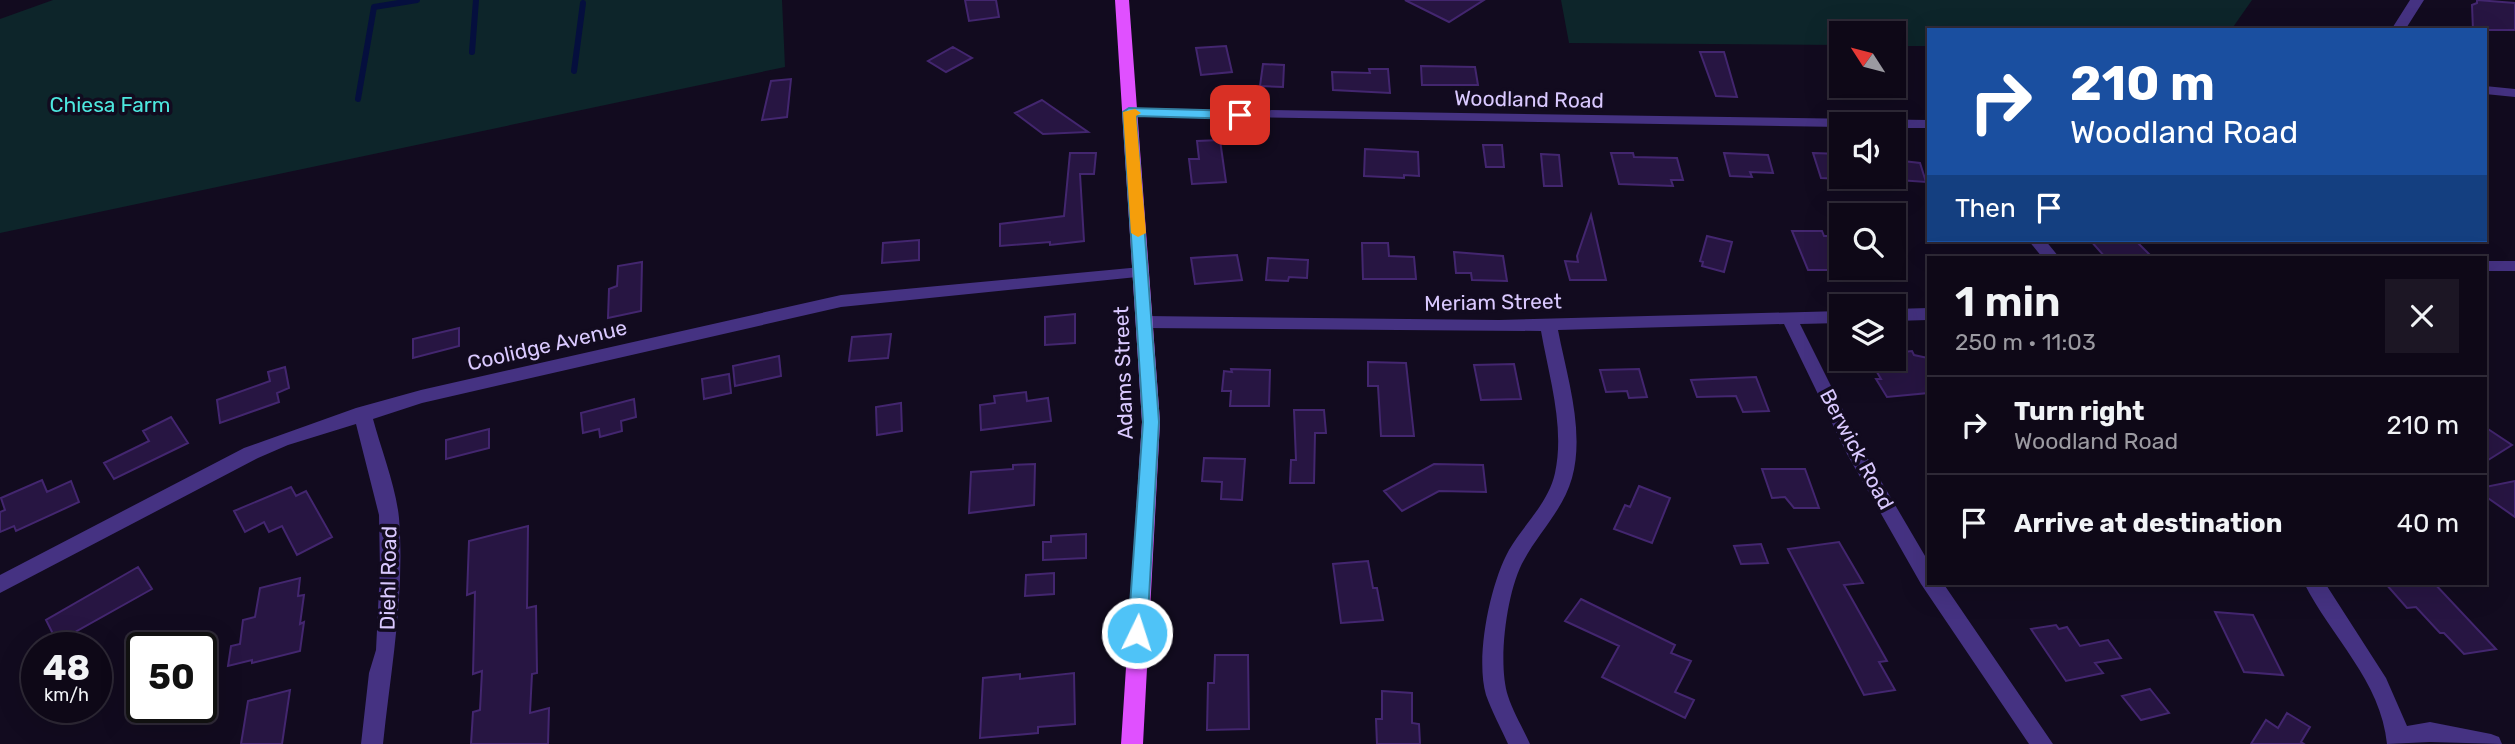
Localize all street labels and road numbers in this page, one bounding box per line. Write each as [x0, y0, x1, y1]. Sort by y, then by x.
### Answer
street label: Woodland Road [1454, 85, 1604, 113]
street label: Meriam Street [1424, 288, 1562, 316]
street label: Adams Street [1108, 306, 1138, 440]
street label: Coolidge Avenue [465, 314, 629, 376]
street label: Berwick Road [1815, 384, 1899, 514]
street label: Diehl Road [375, 526, 401, 630]

